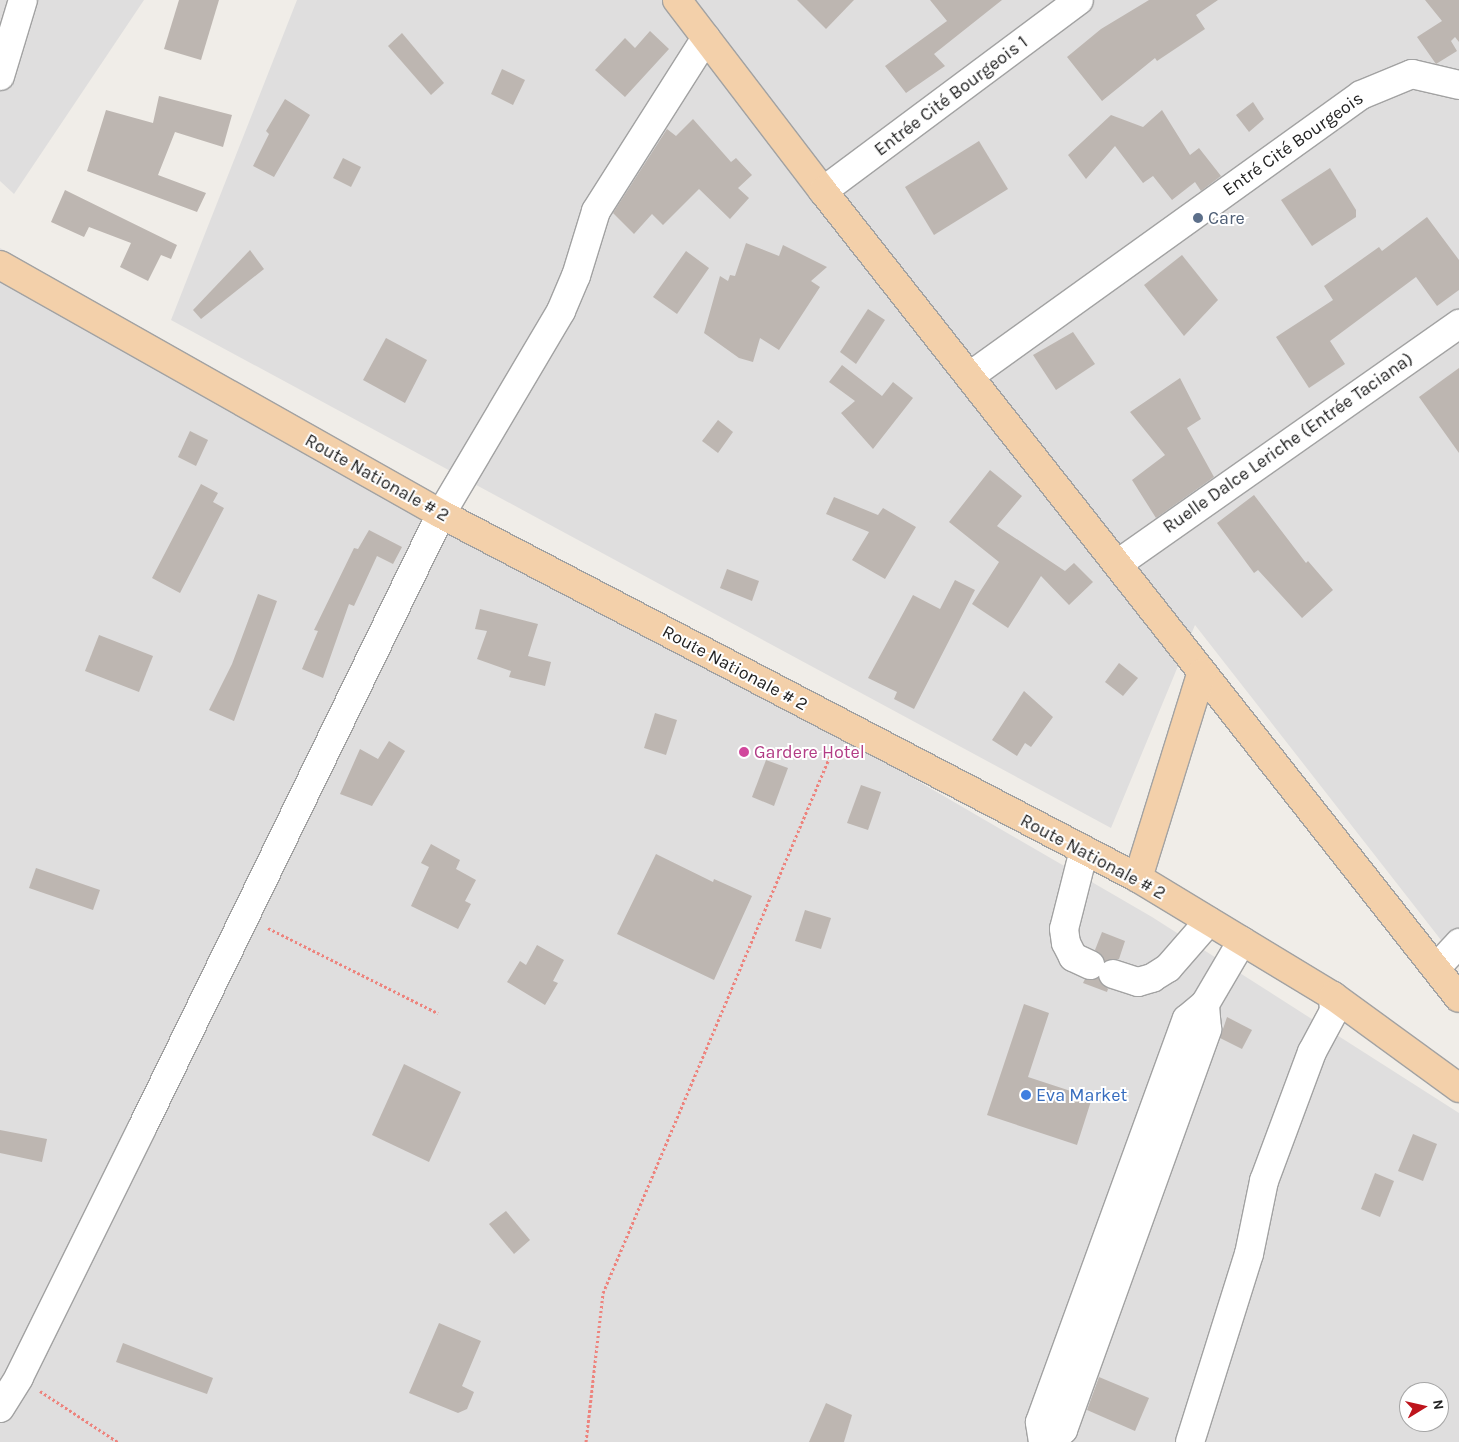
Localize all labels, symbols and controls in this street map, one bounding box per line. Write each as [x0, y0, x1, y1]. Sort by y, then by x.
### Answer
street label: Entrée Cité Bourgeois 1 [870, 31, 1032, 161]
street label: Entré Cité Bourgeois [1219, 87, 1367, 201]
place label: Care [1208, 207, 1245, 229]
marker: Care [1192, 212, 1204, 224]
street label: Ruelle Dalce Leriche (Entrée Taciana) [1159, 348, 1417, 538]
street label: Route Nationale # 2 [301, 429, 453, 527]
street label: Route Nationale # 2 [659, 621, 811, 715]
place label: Gardere Hotel [754, 741, 865, 763]
marker: Gardere Hotel [738, 746, 750, 758]
street label: Route Nationale # 2 [1017, 810, 1169, 904]
place label: Eva Market [1036, 1084, 1127, 1106]
marker: Eva Market [1020, 1089, 1032, 1101]
north arrow [1399, 1382, 1449, 1432]
text: N [1429, 1398, 1448, 1411]

